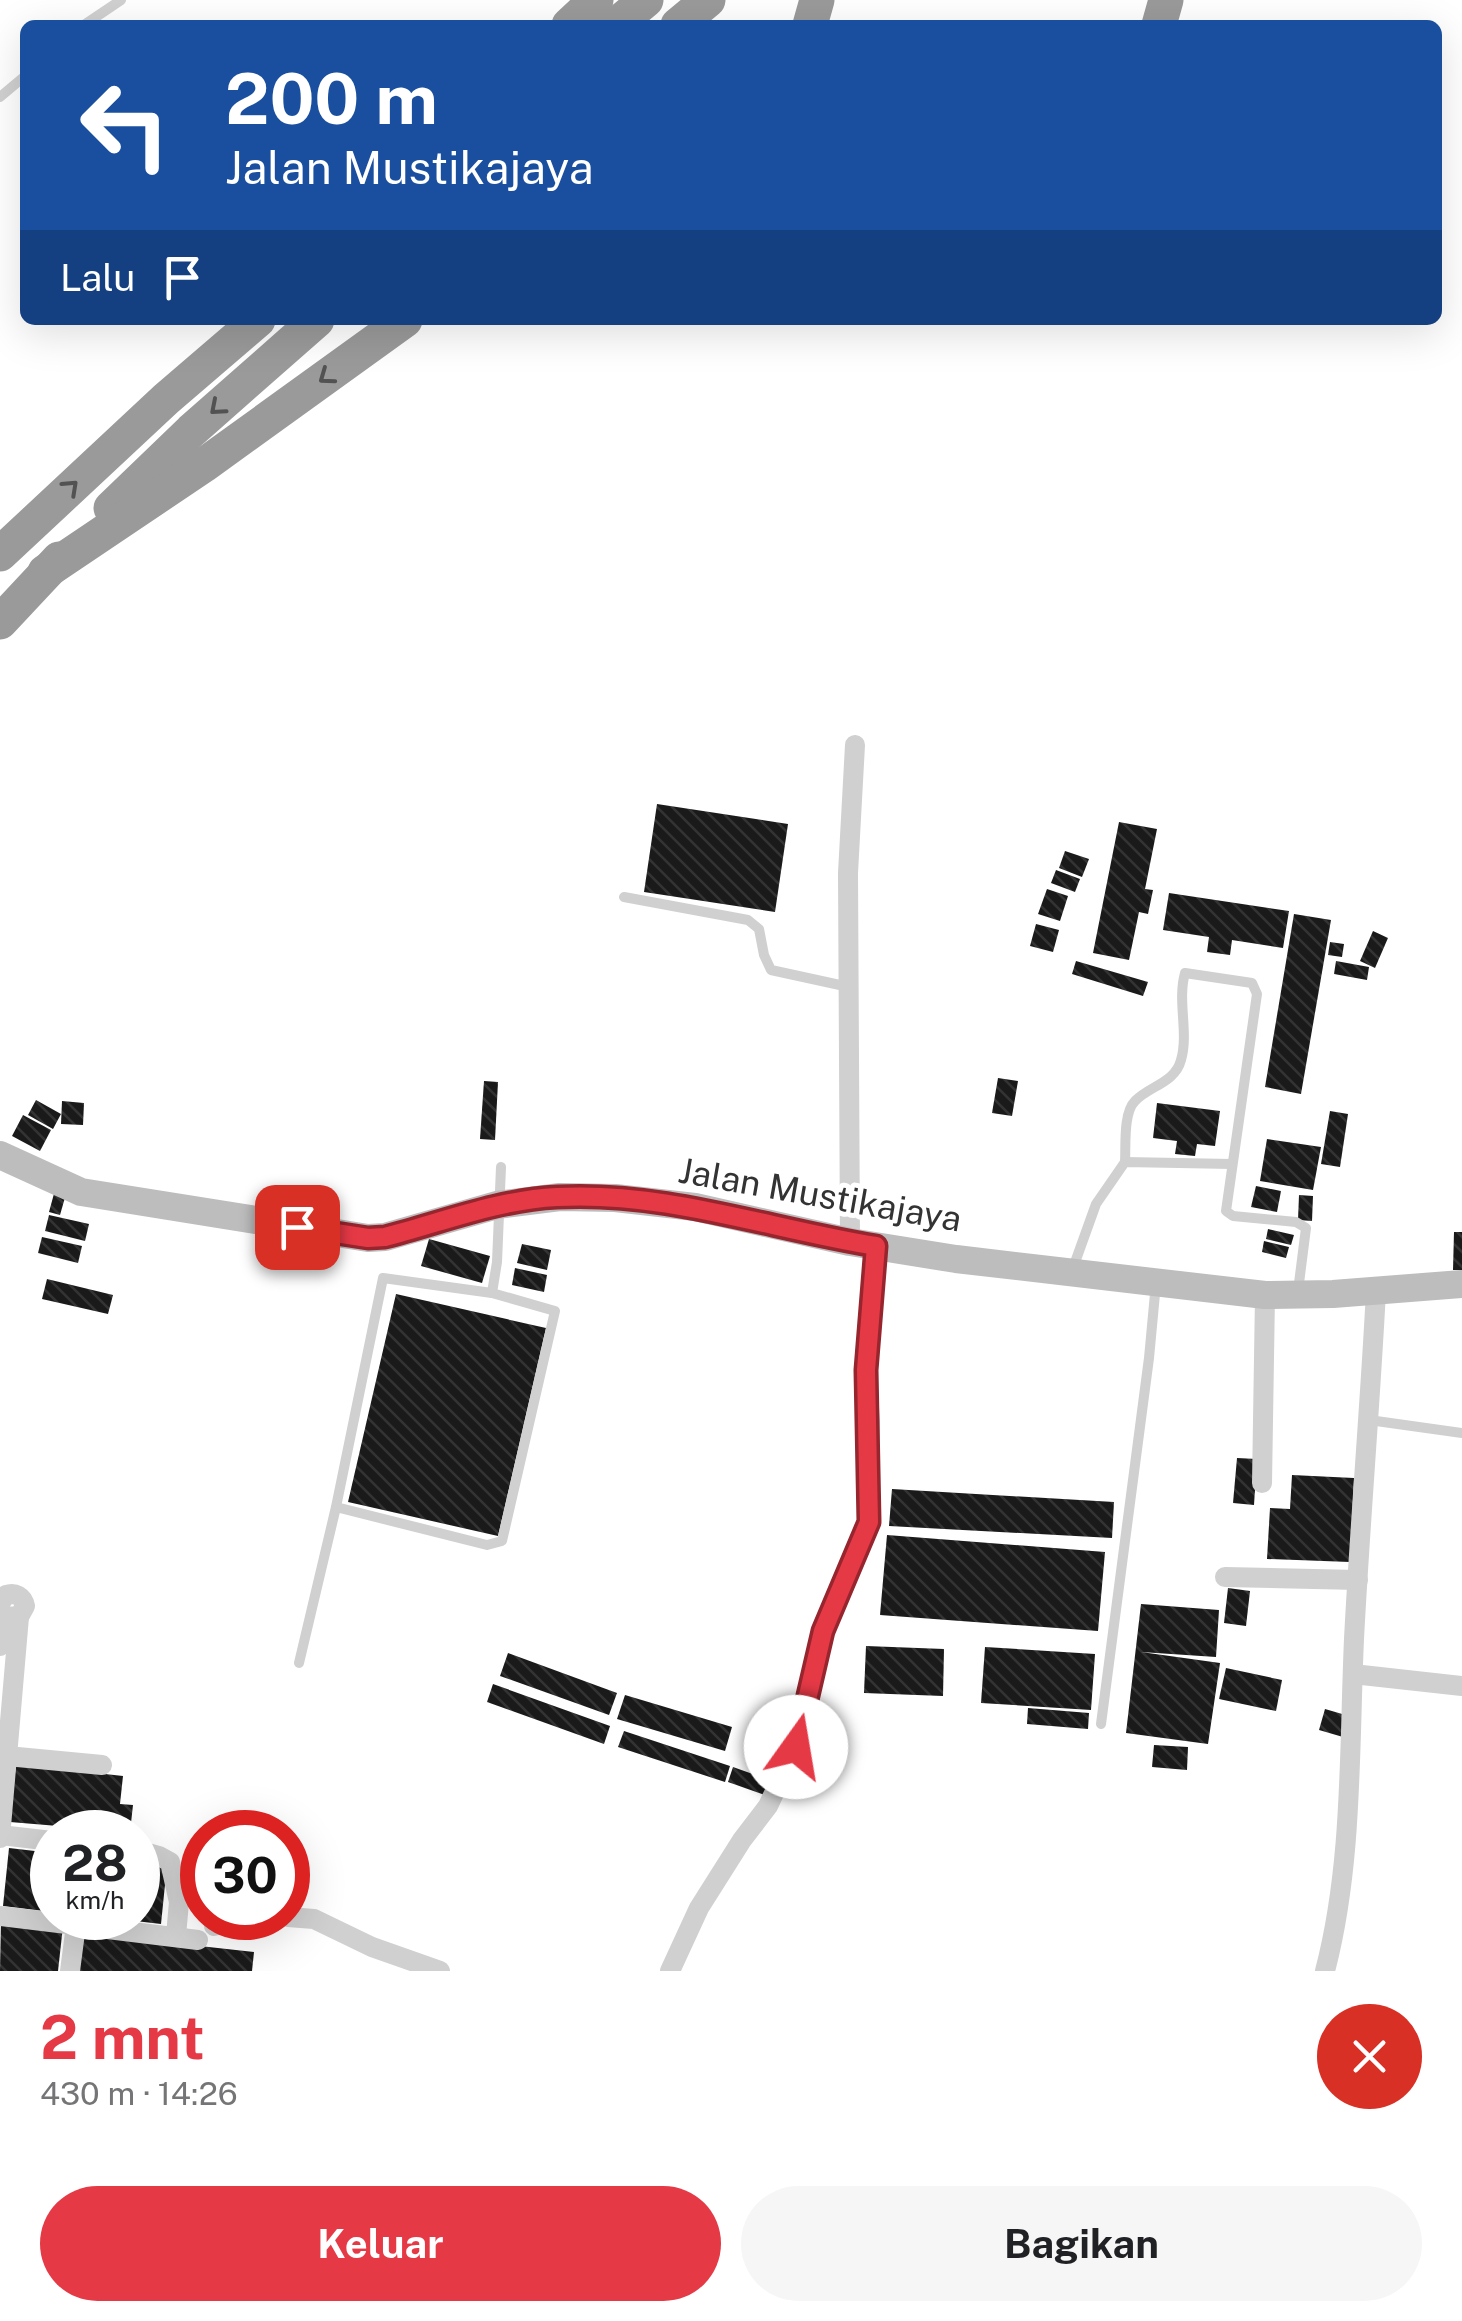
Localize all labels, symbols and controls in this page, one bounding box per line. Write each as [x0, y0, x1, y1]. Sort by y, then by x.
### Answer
text: 200 m [225, 57, 438, 140]
icon: left [60, 60, 190, 190]
text: Jalan Mustikajaya [225, 141, 594, 194]
icon: arrive [155, 250, 210, 305]
text: Lalu [60, 255, 135, 300]
one-way arrow [319, 365, 338, 383]
one-way arrow [210, 396, 229, 414]
one-way arrow [59, 481, 78, 499]
street label: Jalan Mustikajaya [675, 1149, 965, 1240]
pin [255, 1185, 340, 1270]
icon: arrive [270, 1200, 325, 1255]
position arrow [744, 1695, 848, 1799]
speed limit sign: 30 [180, 1810, 310, 1940]
text: 28 [62, 1833, 128, 1892]
text: km/h [66, 1885, 124, 1915]
text: 2 mnt [40, 2002, 205, 2073]
button: close [1317, 2004, 1422, 2109]
text: 430 m · 14:26 [40, 2075, 238, 2112]
button: Keluar [40, 2186, 721, 2301]
button: Bagikan [741, 2186, 1422, 2301]

